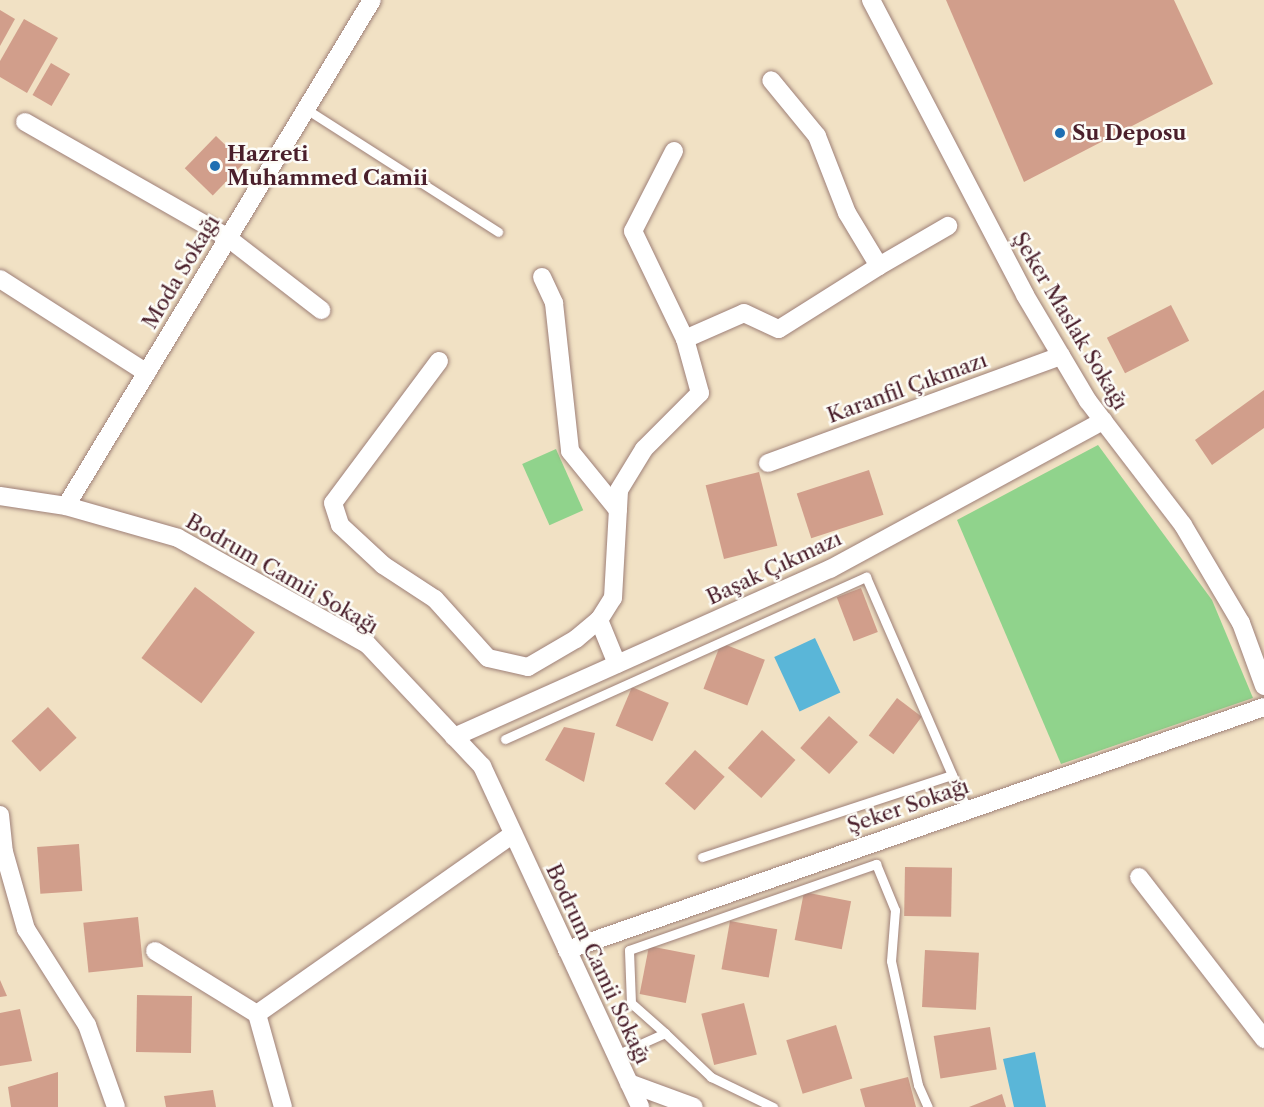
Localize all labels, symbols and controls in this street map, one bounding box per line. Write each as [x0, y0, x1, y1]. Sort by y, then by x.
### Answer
place label: Su Deposu [1072, 120, 1186, 146]
marker: Su Deposu [1053, 126, 1067, 140]
place label: Hazreti Muhammed Camii [227, 141, 428, 191]
marker: Hazreti Muhammed Camii [208, 159, 222, 173]
street label: Moda Sokağı [137, 210, 225, 334]
street label: Şeker Maslak Sokağı [1007, 227, 1133, 415]
street label: Karanfil Çıkmazı [824, 347, 990, 429]
street label: Bodrum Camii Sokağı [181, 509, 383, 639]
street label: Başak Çıkmazı [702, 526, 846, 610]
street label: Şeker Sokağı [844, 773, 972, 839]
street label: Bodrum Camii Sokağı [541, 860, 655, 1068]

